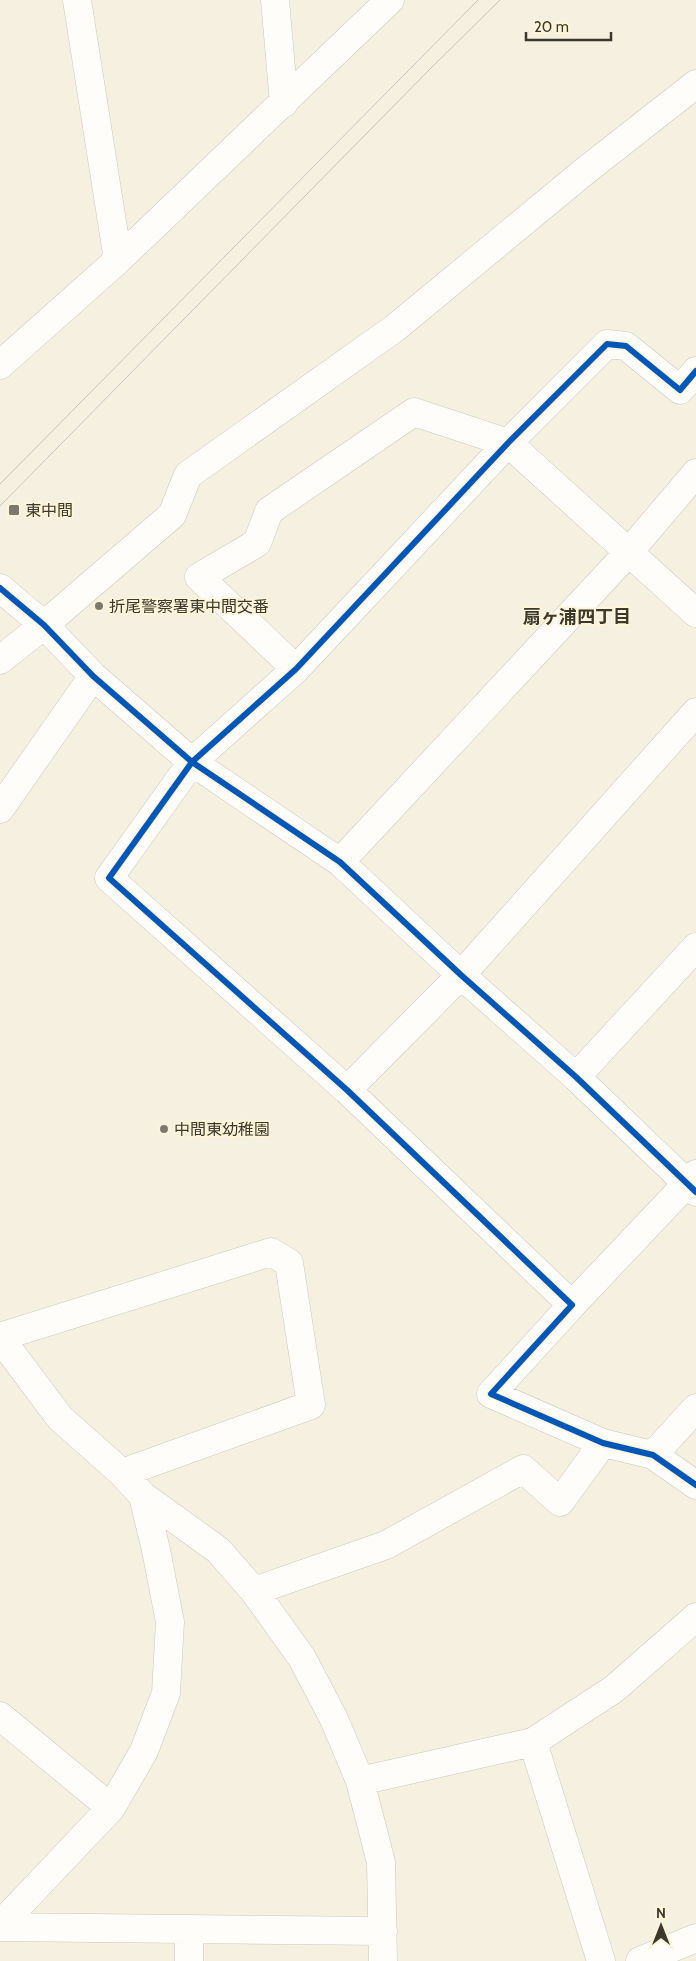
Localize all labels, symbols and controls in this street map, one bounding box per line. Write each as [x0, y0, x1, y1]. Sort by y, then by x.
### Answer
scale bar [526, 10, 611, 42]
text: 20 m [534, 18, 569, 36]
place label: 東中間 [25, 501, 73, 520]
marker: 東中間 [7, 503, 21, 517]
place label: 折尾警察署東中間交番 [109, 597, 269, 616]
marker: 折尾警察署東中間交番 [93, 600, 105, 612]
district label: 扇ヶ浦四丁目 [523, 606, 631, 628]
place label: 中間東幼稚園 [174, 1120, 270, 1139]
marker: 中間東幼稚園 [158, 1123, 170, 1135]
north arrow [636, 1901, 686, 1951]
text: N [656, 1904, 666, 1922]

